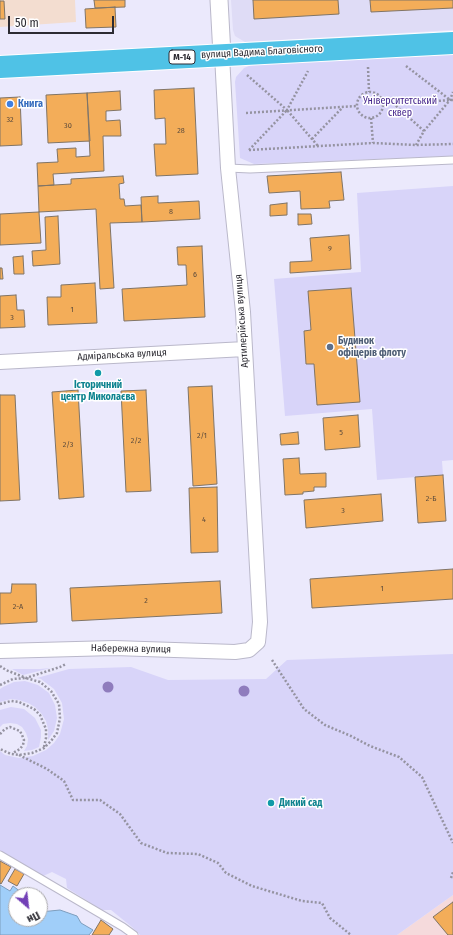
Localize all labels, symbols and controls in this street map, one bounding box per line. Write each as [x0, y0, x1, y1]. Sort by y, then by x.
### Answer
scale bar [10, 8, 116, 34]
text: 50 m [15, 16, 39, 30]
street label: вулиця Вадима Благовісного [201, 43, 323, 61]
road number: М-14 [169, 50, 195, 64]
park label: Університетський сквер [363, 95, 437, 118]
place label: Книга [18, 98, 43, 110]
marker: Книга [5, 99, 15, 109]
house number: 32 [6, 115, 14, 125]
house number: 30 [64, 121, 72, 131]
house number: 28 [177, 126, 185, 136]
house number: 8 [169, 207, 173, 217]
house number: 9 [328, 244, 332, 254]
house number: 6 [193, 270, 197, 280]
street label: Артилерійська вулиця [233, 274, 251, 368]
house number: 1 [70, 305, 74, 315]
house number: 3 [10, 313, 14, 323]
place label: Будинок офіцерів флоту [338, 335, 406, 358]
marker: Будинок офіцерів флоту [325, 342, 335, 352]
street label: Адміральська вулиця [77, 347, 167, 363]
marker: Історичний центр Миколаєва [93, 368, 103, 378]
place label: Історичний центр Миколаєва [61, 379, 135, 402]
house number: 5 [339, 428, 343, 438]
house number: 2/1 [197, 431, 207, 441]
house number: 2/2 [131, 436, 141, 446]
house number: 2/3 [63, 440, 73, 450]
house number: 2-Б [426, 494, 436, 504]
house number: 3 [341, 506, 345, 516]
house number: 4 [202, 515, 206, 525]
house number: 1 [380, 584, 384, 594]
house number: 2 [144, 596, 148, 606]
house number: 2-А [13, 602, 23, 612]
street label: Набережна вулиця [91, 642, 171, 656]
place label: Дикий сад [279, 797, 322, 809]
marker: Дикий сад [266, 798, 276, 808]
north arrow [8, 887, 48, 927]
text: Пн [25, 908, 42, 926]

